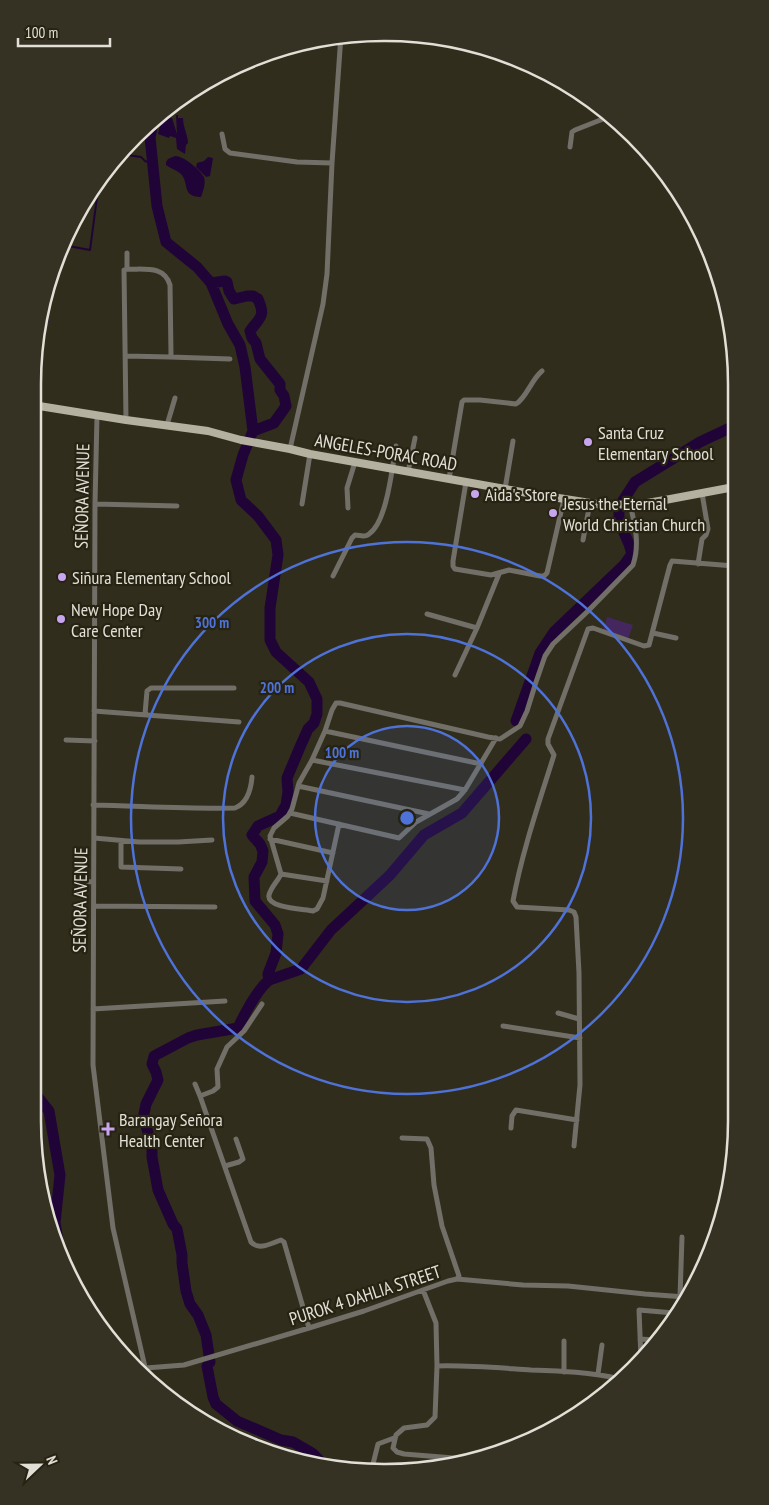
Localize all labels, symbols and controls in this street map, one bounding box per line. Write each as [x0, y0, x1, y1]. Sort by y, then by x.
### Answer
scale bar [18, 15, 110, 47]
text: 100 m [25, 23, 58, 42]
place label: Santa Cruz Elementary School [598, 421, 714, 465]
street label: ANGELES-PORAC ROAD [313, 428, 459, 476]
marker: Santa Cruz Elementary School [582, 436, 594, 448]
street label: SEÑORA AVENUE [70, 443, 94, 549]
place label: Aida's Store [485, 483, 557, 506]
marker: Aida's Store [469, 488, 481, 500]
place label: Jesus the Eternal World Christian Church [562, 492, 705, 536]
marker: Jesus the Eternal World Christian Church [547, 507, 559, 519]
place label: Siñura Elementary School [72, 566, 231, 589]
marker: Siñura Elementary School [56, 571, 68, 583]
place label: New Hope Day Care Center [71, 598, 162, 642]
marker: New Hope Day Care Center [55, 613, 67, 625]
text: 300 m [195, 613, 229, 632]
text: 200 m [260, 678, 294, 697]
text: 100 m [325, 743, 359, 762]
centre of rings [398, 809, 416, 827]
street label: SEÑORA AVENUE [68, 847, 92, 953]
place label: Barangay Señora Health Center [119, 1108, 223, 1152]
marker: Barangay Señora Health Center [101, 1122, 115, 1136]
street label: PUROK 4 DAHLIA STREET [286, 1260, 444, 1330]
north arrow [15, 1440, 65, 1490]
text: N [42, 1453, 62, 1467]

